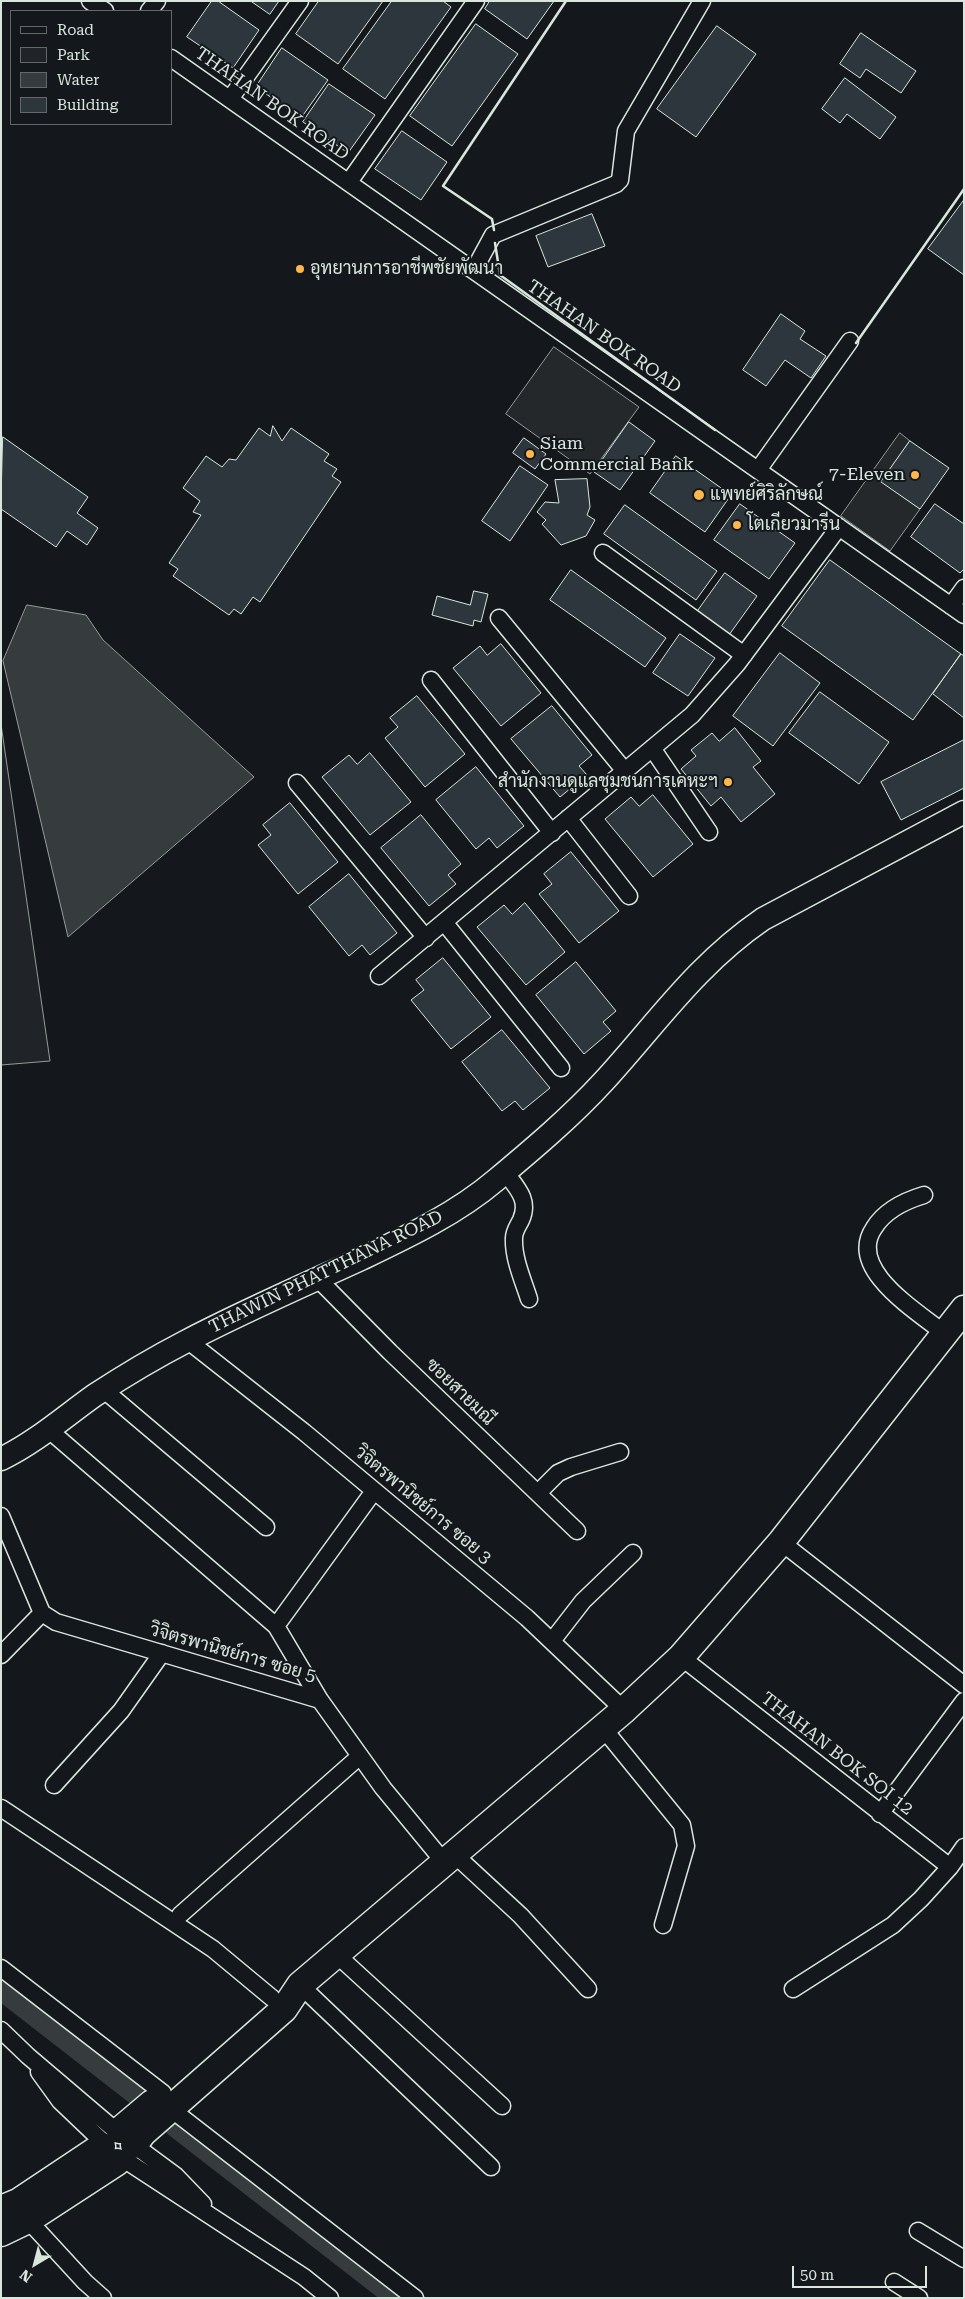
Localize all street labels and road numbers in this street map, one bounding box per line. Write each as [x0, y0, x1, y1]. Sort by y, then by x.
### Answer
street label: THAHAN BOK ROAD [191, 43, 353, 165]
street label: THAHAN BOK ROAD [523, 276, 685, 398]
street label: THAWIN PHATTHANA ROAD [206, 1206, 446, 1338]
street label: ซอยสายมณี [421, 1354, 499, 1430]
street label: วิจิตรพานิชย์การ ซอย 3 [350, 1441, 496, 1569]
street label: วิจิตรพานิชย์การ ซอย 5 [147, 1619, 319, 1687]
street label: THAHAN BOK SOI 12 [757, 1688, 917, 1820]

